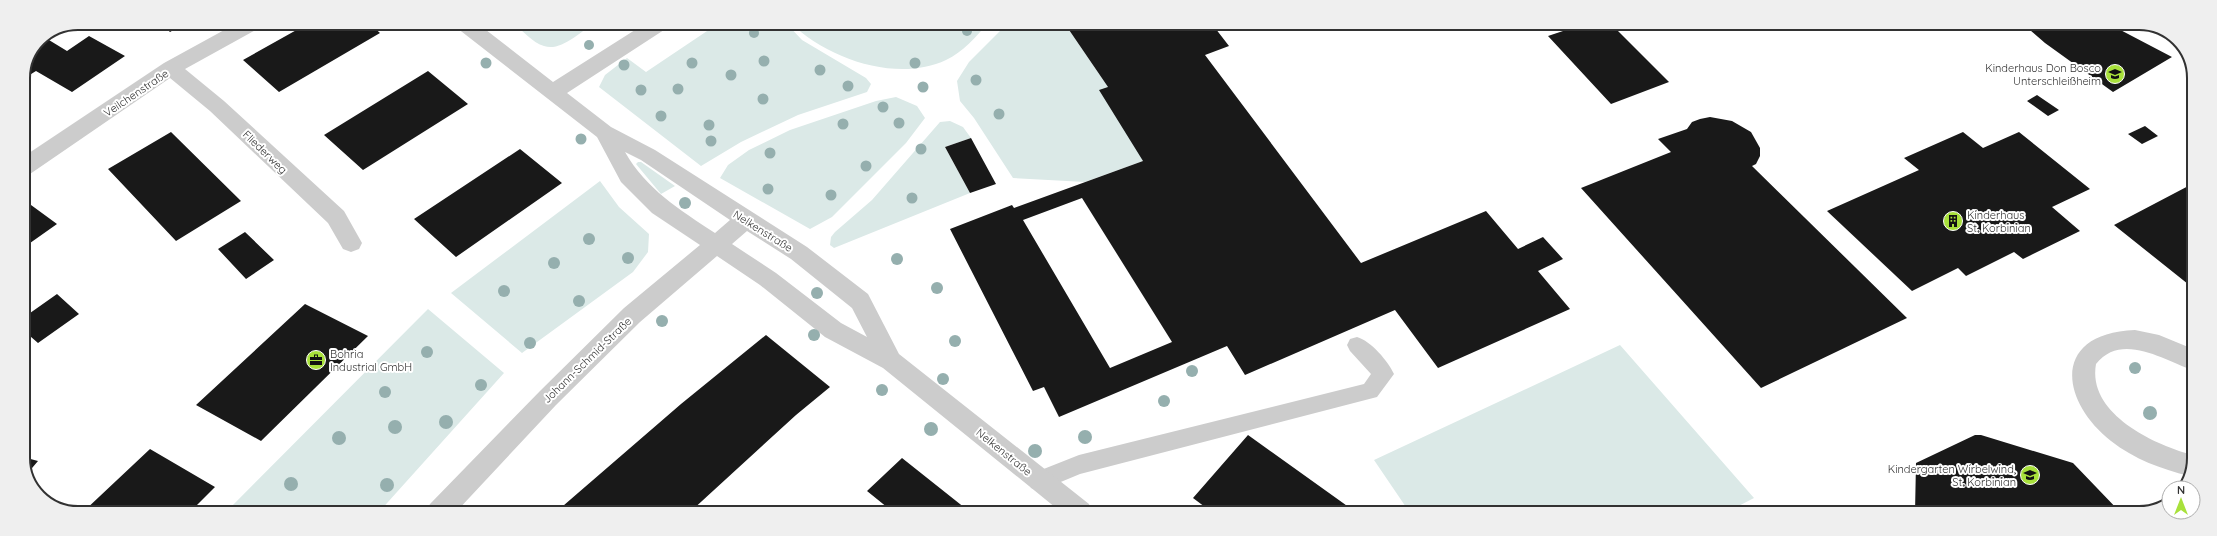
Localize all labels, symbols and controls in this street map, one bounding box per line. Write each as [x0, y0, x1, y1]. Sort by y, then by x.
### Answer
place label: Kinderhaus Don Bosco Unterschleißheim [1985, 61, 2101, 88]
school or university icon: Kinderhaus Don Bosco Unterschleißheim [2104, 63, 2126, 85]
street label: Veilchenstraße [101, 66, 171, 120]
street label: Fliederweg [240, 127, 290, 177]
street label: Nelkenstraße [731, 207, 795, 255]
place label: Kinderhaus St. Korbinian [1967, 208, 2031, 235]
building icon: Kinderhaus St. Korbinian [1942, 210, 1964, 232]
street label: Johann-Schmid-Straße [540, 314, 634, 406]
place label: Bohria Industrial GmbH [330, 347, 412, 374]
office icon: Bohria Industrial GmbH [305, 349, 327, 371]
street label: Nelkenstraße [973, 425, 1035, 479]
place label: Kindergarten Wirbelwind, St. Korbinian [1888, 462, 2016, 489]
school or university icon: Kindergarten Wirbelwind, St. Korbinian [2019, 464, 2041, 486]
north arrow [2161, 480, 2201, 520]
text: N [2177, 483, 2185, 497]

